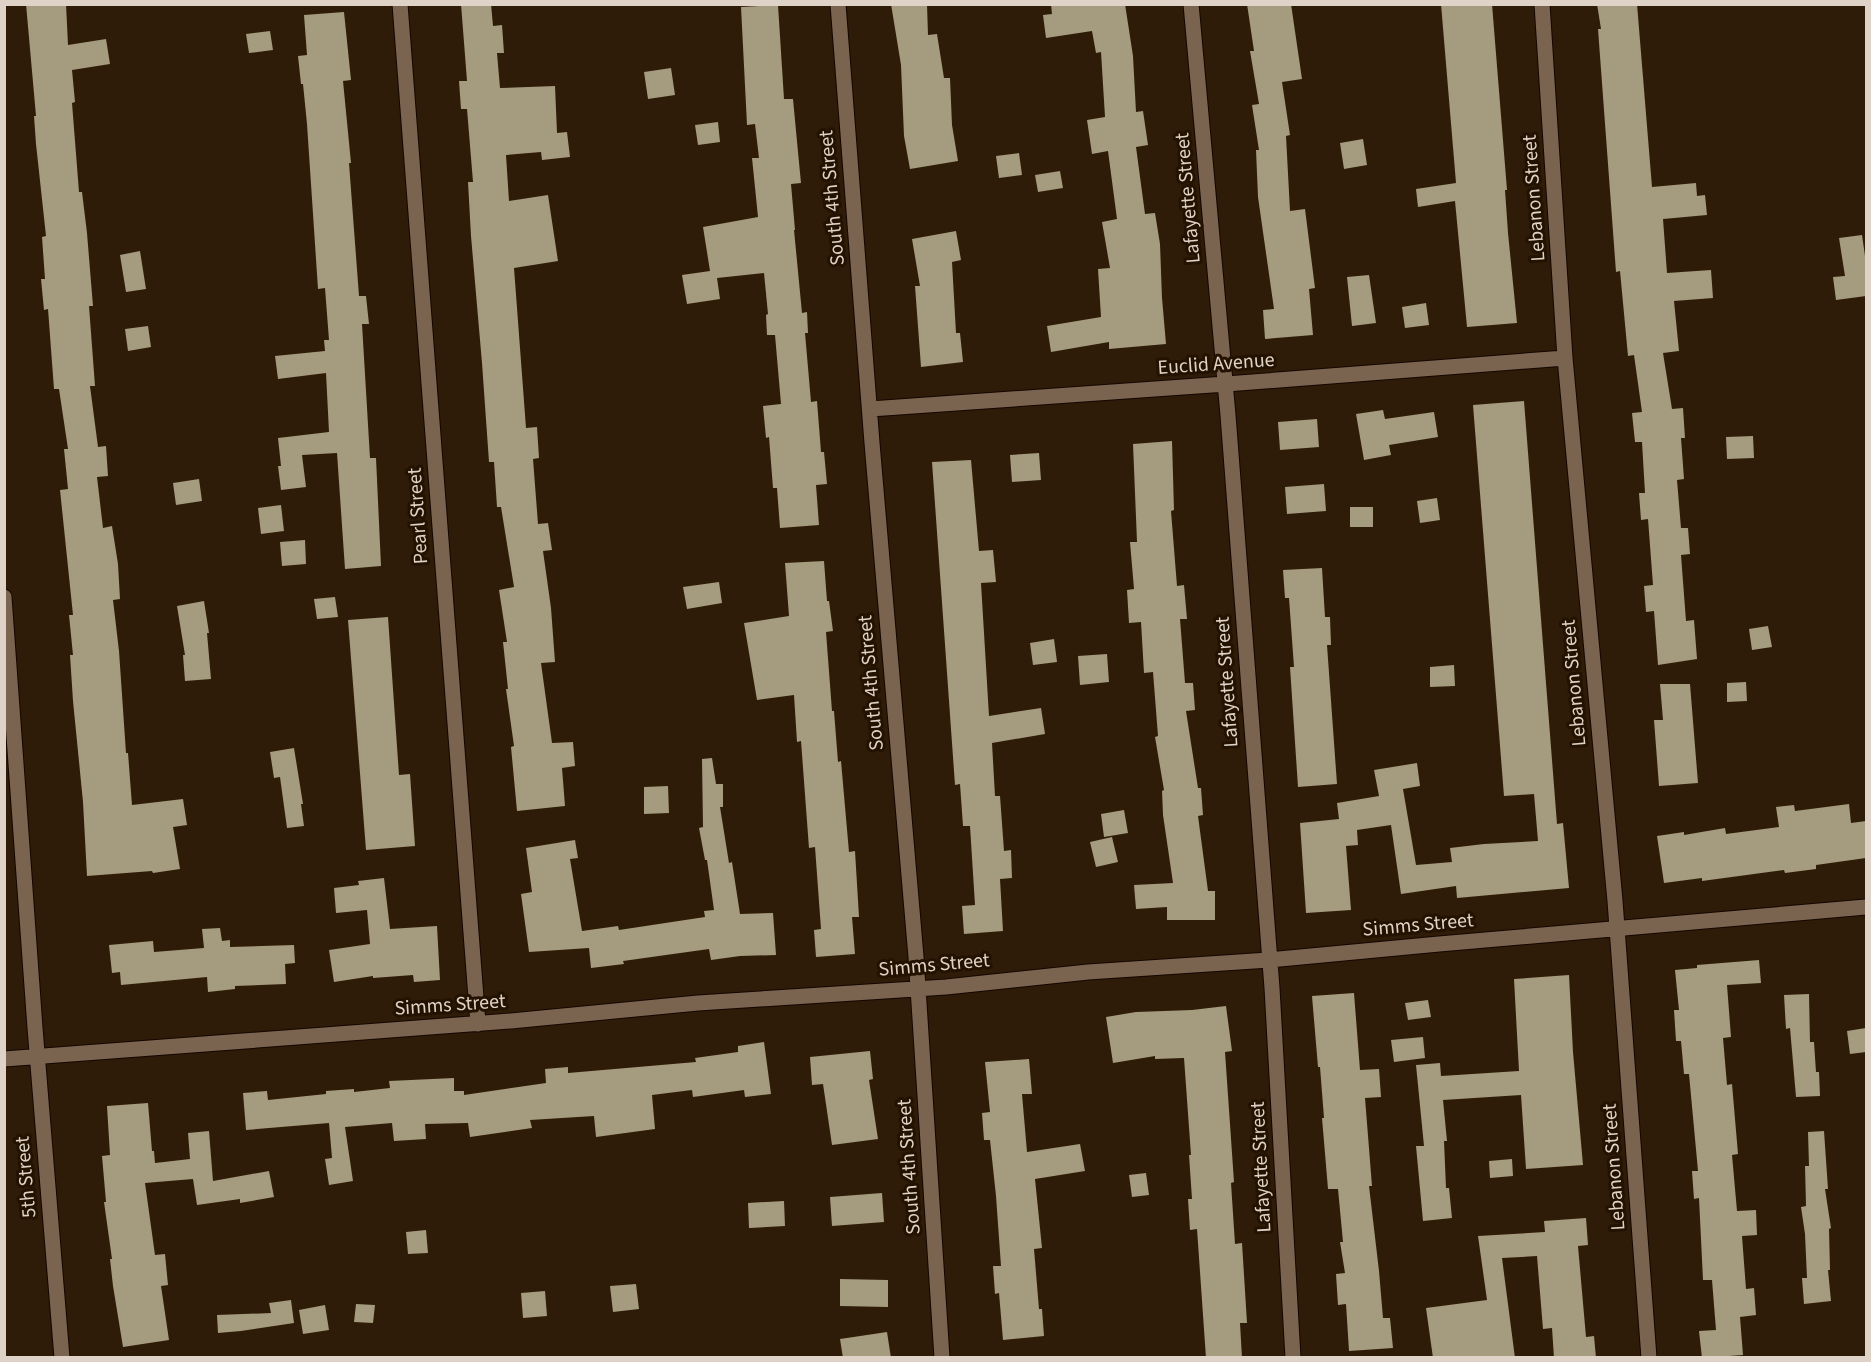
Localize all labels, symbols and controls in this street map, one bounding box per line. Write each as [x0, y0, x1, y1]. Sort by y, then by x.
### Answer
street label: South 4th Street [812, 129, 852, 267]
street label: Lafayette Street [1168, 131, 1208, 265]
street label: Lebanon Street [1516, 133, 1552, 262]
street label: Euclid Avenue [1157, 346, 1276, 382]
street label: Pearl Street [401, 467, 435, 565]
street label: South 4th Street [851, 614, 891, 752]
street label: Lafayette Street [1208, 615, 1246, 748]
street label: Lebanon Street [1554, 618, 1593, 748]
street label: Simms Street [1361, 906, 1475, 944]
street label: Simms Street [877, 946, 991, 984]
street label: Simms Street [394, 987, 507, 1023]
street label: South 4th Street [890, 1098, 928, 1236]
street label: Lafayette Street [1244, 1101, 1278, 1233]
street label: Lebanon Street [1596, 1102, 1632, 1231]
street label: 5th Street [8, 1135, 44, 1219]

